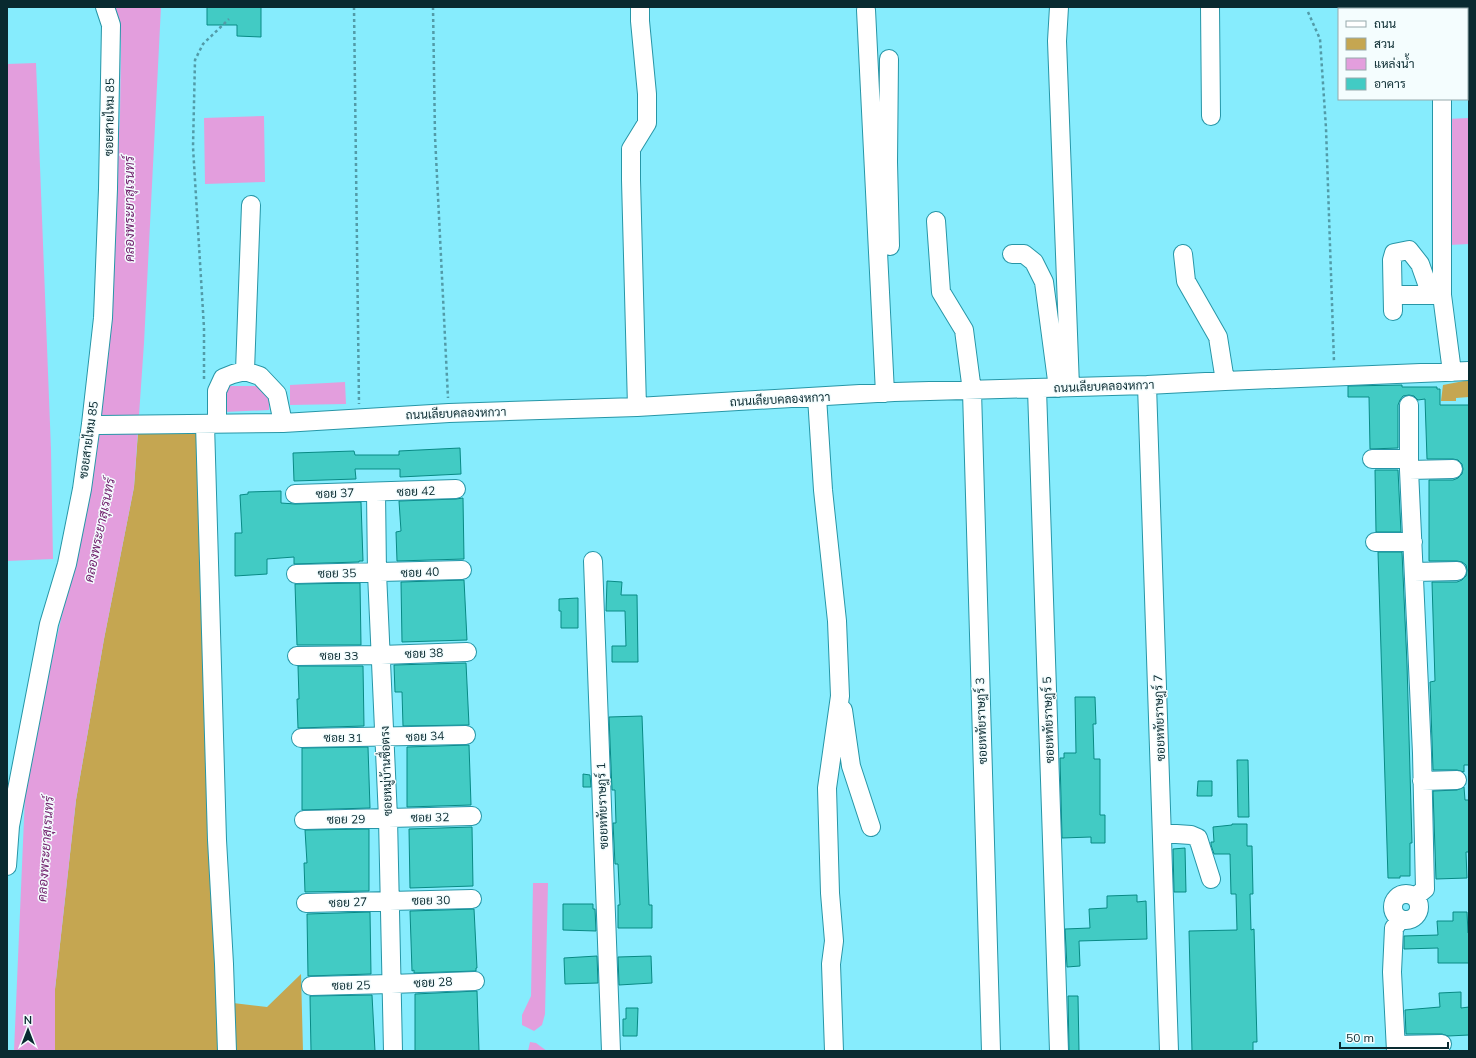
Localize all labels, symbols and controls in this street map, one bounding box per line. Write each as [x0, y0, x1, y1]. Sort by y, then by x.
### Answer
legend [1338, 8, 1468, 100]
text: ถนน [1374, 16, 1397, 31]
text: สวน [1374, 36, 1395, 51]
text: แหล่งน้ำ [1374, 53, 1414, 71]
text: อาคาร [1374, 76, 1406, 91]
street label: ซอยสายไหม 85 [101, 78, 117, 156]
water label: คลองพระยาสุเรนทร์ [120, 154, 139, 262]
street label: ถนนเลียบคลองหกวา [1053, 377, 1155, 395]
street label: ถนนเลียบคลองหกวา [729, 389, 831, 409]
street label: ซอยสายไหม 85 [75, 400, 101, 480]
street label: ถนนเลียบคลองหกวา [405, 404, 507, 422]
water label: คลองพระยาสุเรนทร์ [79, 474, 120, 584]
street label: ซอย 42 [396, 483, 436, 499]
street label: ซอย 37 [315, 485, 355, 501]
street label: ซอย 40 [400, 564, 440, 580]
street label: ซอย 35 [317, 565, 357, 581]
street label: ซอย 38 [404, 645, 444, 661]
street label: ซอย 33 [320, 648, 358, 663]
street label: ซอยหทัยราษฎร์ 7 [1150, 674, 1169, 762]
street label: ซอยหทัยราษฎร์ 5 [1039, 676, 1058, 764]
street label: ซอยหทัยราษฎร์ 3 [972, 677, 991, 765]
street label: ซอยหมู่บ้านซื่อตรง [374, 725, 396, 817]
street label: ซอย 34 [405, 728, 445, 744]
street label: ซอย 31 [324, 730, 362, 745]
street label: ซอยหทัยราษฎร์ 1 [593, 762, 612, 850]
water label: คลองพระยาสุเรนทร์ [32, 793, 59, 903]
street label: ซอย 32 [410, 809, 450, 825]
street label: ซอย 29 [326, 811, 366, 827]
street label: ซอย 30 [411, 892, 451, 908]
street label: ซอย 27 [328, 894, 368, 910]
street label: ซอย 28 [413, 973, 453, 991]
street label: ซอย 25 [331, 977, 371, 993]
north arrow [8, 1010, 48, 1050]
text: N [24, 1013, 32, 1027]
scale bar [1340, 1024, 1448, 1050]
text: 50 m [1346, 1030, 1374, 1045]

